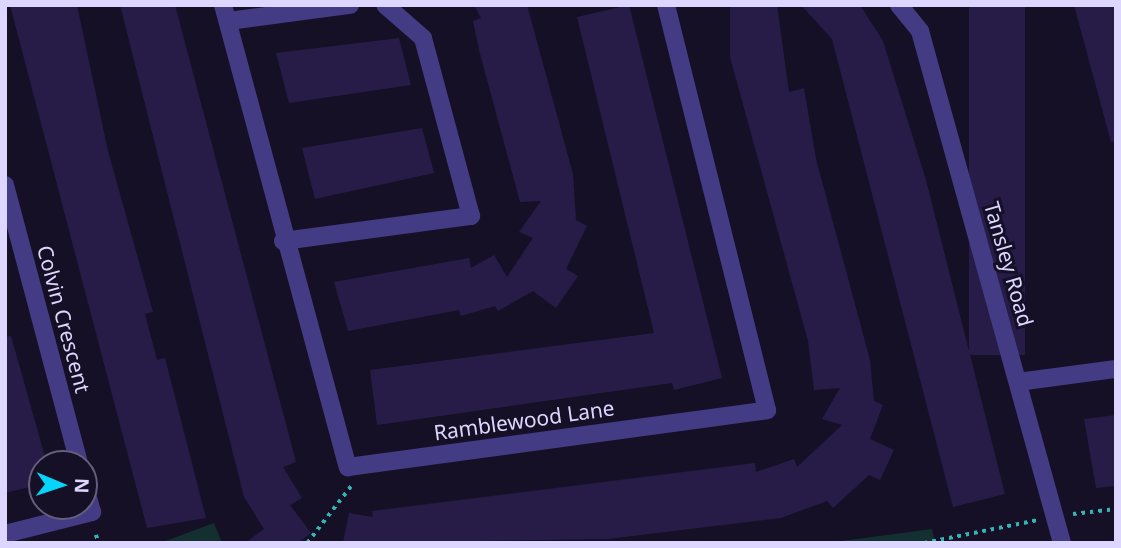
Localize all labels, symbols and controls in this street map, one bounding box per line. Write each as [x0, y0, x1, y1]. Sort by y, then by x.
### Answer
street label: Tansley Road [979, 199, 1039, 329]
street label: Colvin Crescent [32, 242, 96, 396]
street label: Ramblewood Lane [432, 395, 616, 445]
north arrow [28, 450, 98, 520]
text: N [69, 477, 95, 494]

